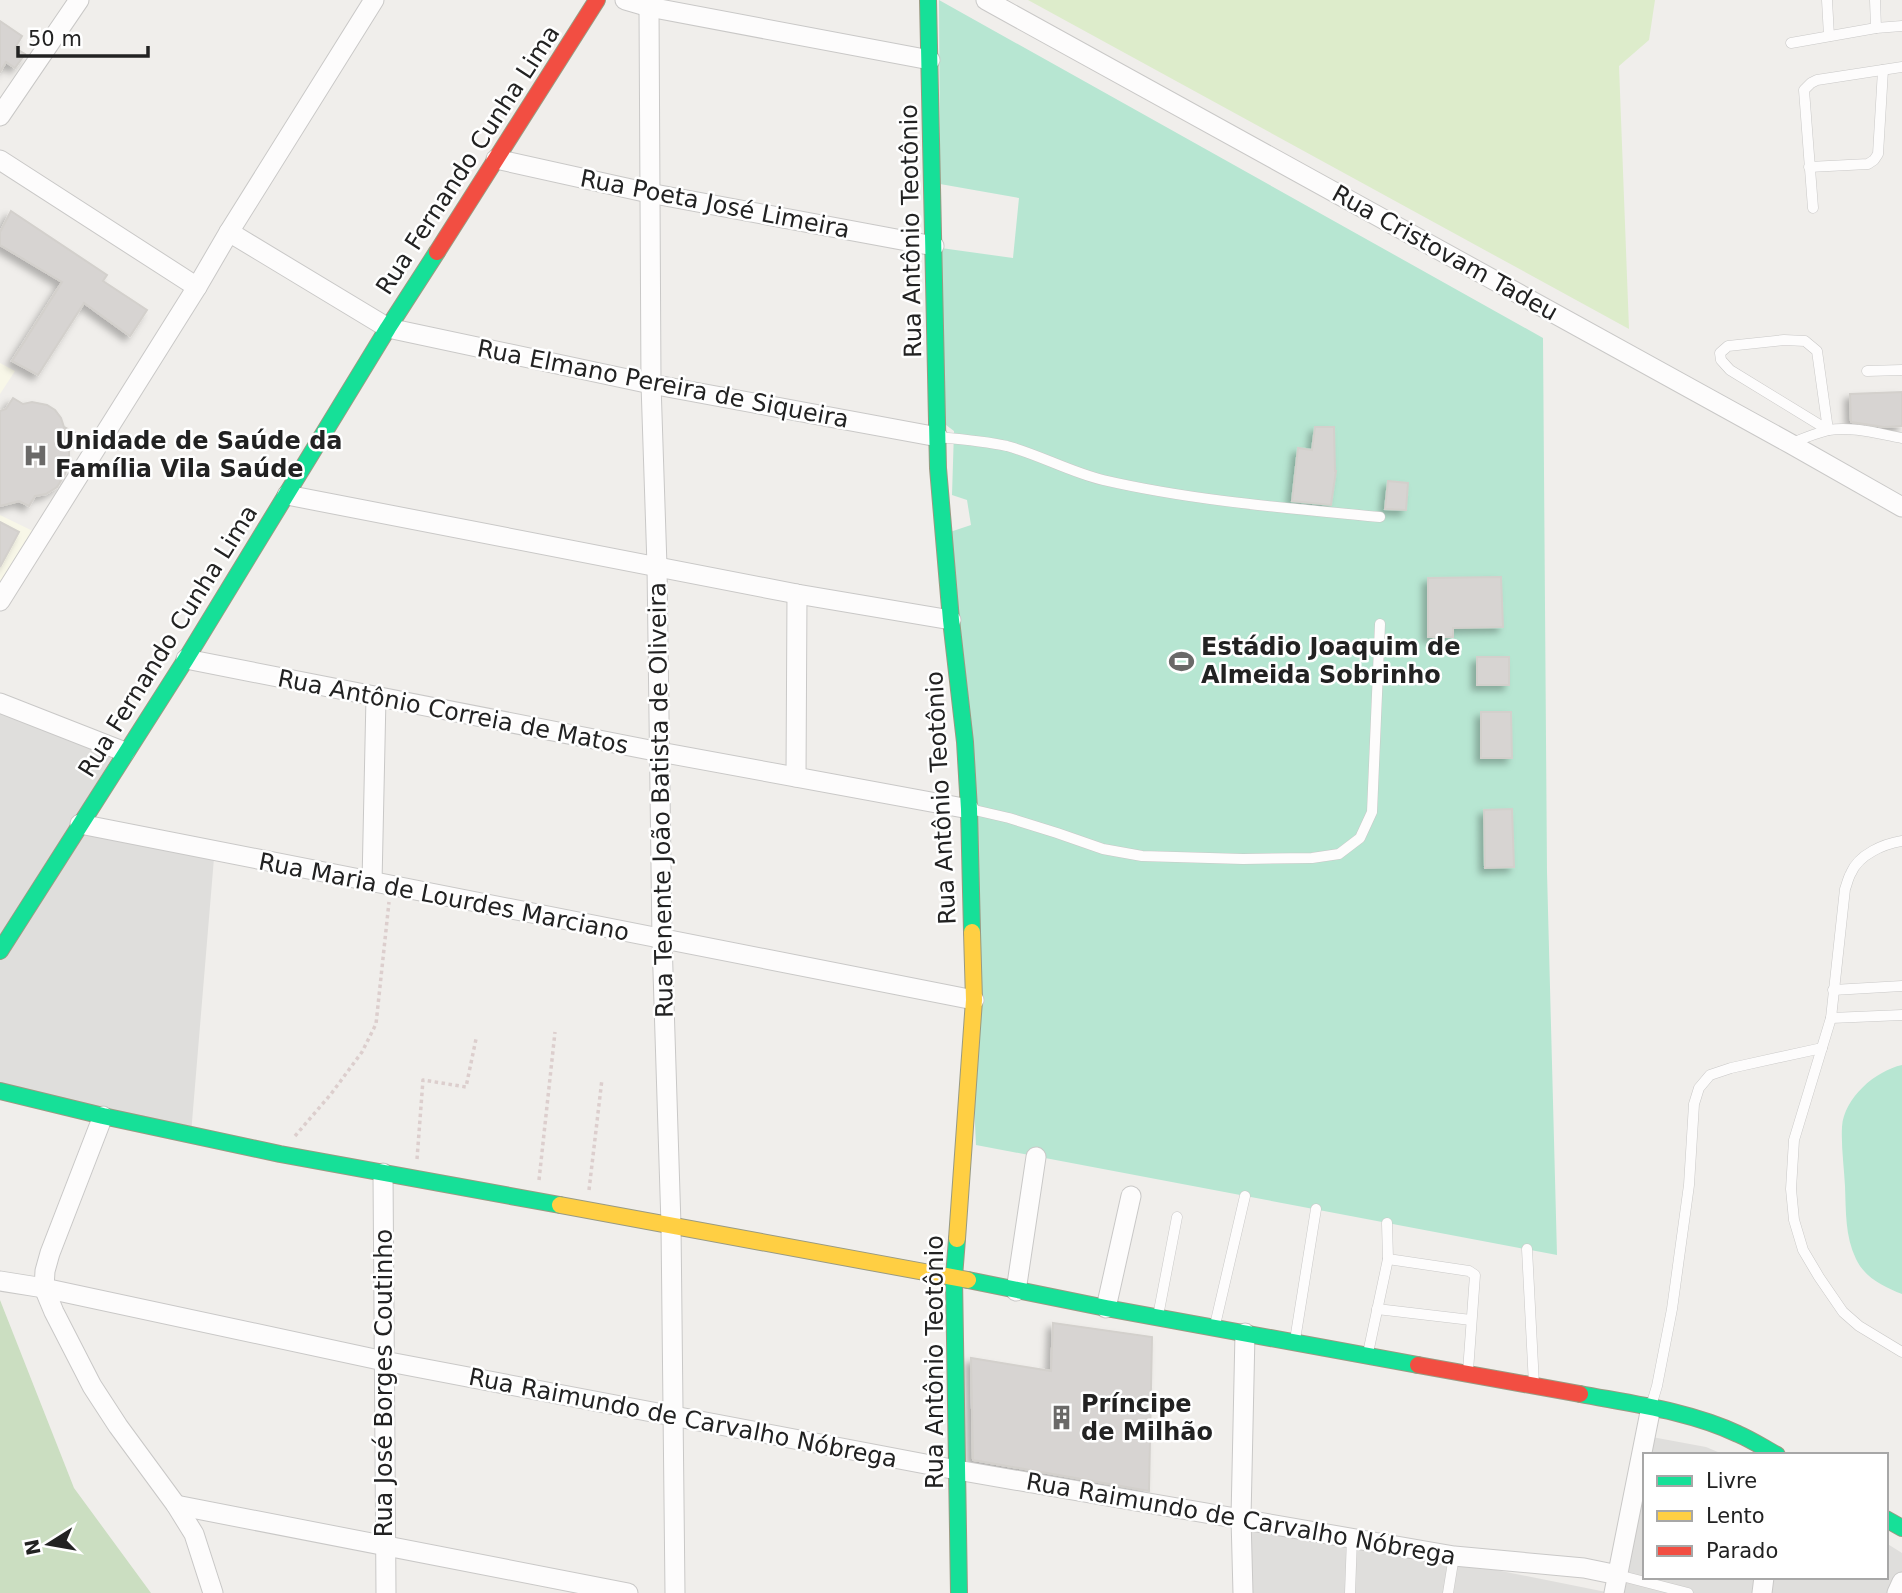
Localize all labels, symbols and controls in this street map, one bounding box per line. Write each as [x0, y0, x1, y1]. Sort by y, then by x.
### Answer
scale bar [18, 14, 147, 58]
street label: Rua Fernando Cunha Lima [370, 20, 566, 300]
text: 50 m [28, 27, 82, 51]
street label: Rua Antônio Teotônio [895, 104, 927, 358]
street label: Rua Poeta José Limeira [578, 164, 852, 244]
street label: Rua Cristovam Tadeu [1327, 179, 1563, 327]
street label: Rua Elmano Pereira de Siqueira [475, 334, 851, 434]
place label: Unidade de Saúde da Família Vila Saúde [55, 427, 343, 483]
hospital icon: Unidade de Saúde da Família Vila Saúde [21, 441, 49, 469]
street label: Rua Fernando Cunha Lima [73, 500, 263, 782]
street label: Rua Tenente João Batista de Oliveira [643, 582, 679, 1018]
place label: Estádio Joaquim de Almeida Sobrinho [1201, 633, 1461, 689]
sports icon: Estádio Joaquim de Almeida Sobrinho [1167, 647, 1195, 675]
street label: Rua Antônio Correia de Matos [275, 664, 631, 760]
street label: Rua Antônio Teotônio [920, 671, 962, 925]
street label: Rua Maria de Lourdes Marciano [256, 847, 632, 947]
street label: Rua José Borges Coutinho [370, 1229, 398, 1537]
street label: Rua Antônio Teotônio [921, 1235, 949, 1489]
street label: Rua Raimundo de Carvalho Nóbrega [466, 1363, 900, 1473]
place label: Príncipe de Milhão [1081, 1390, 1213, 1446]
building icon: Príncipe de Milhão [1047, 1404, 1075, 1432]
legend [1643, 1453, 1888, 1579]
street label: Rua Raimundo de Carvalho Nóbrega [1024, 1467, 1458, 1571]
text: Livre [1706, 1469, 1757, 1493]
text: Lento [1706, 1504, 1765, 1528]
north arrow [14, 1509, 84, 1579]
text: N [20, 1537, 45, 1557]
text: Parado [1706, 1539, 1778, 1563]

